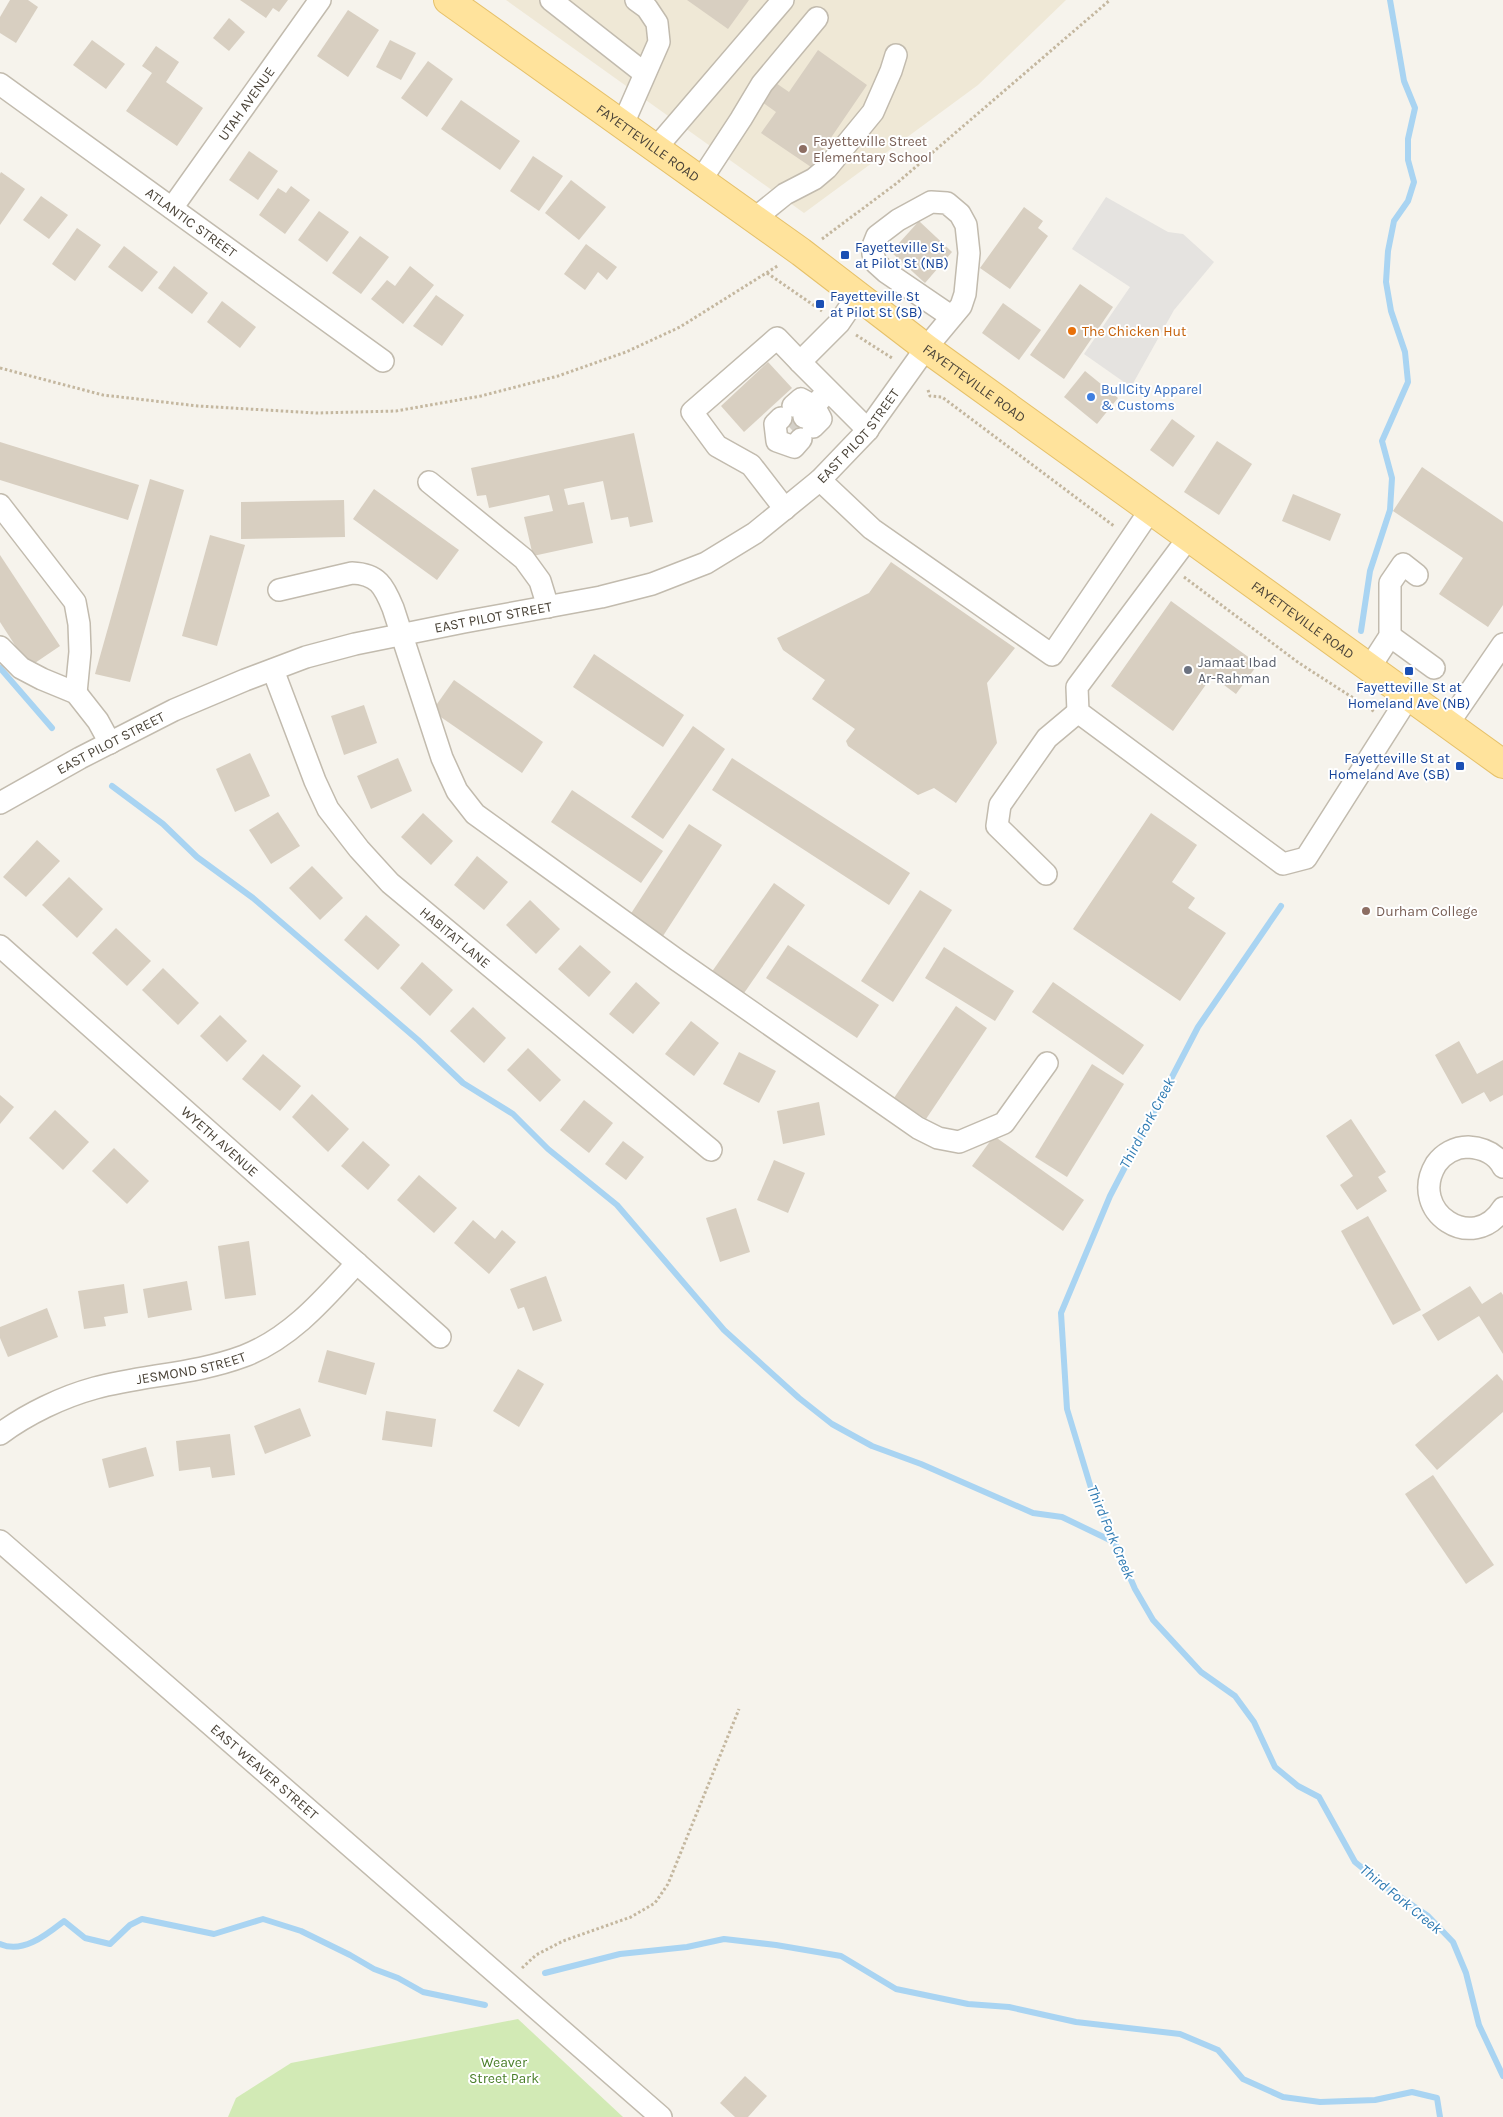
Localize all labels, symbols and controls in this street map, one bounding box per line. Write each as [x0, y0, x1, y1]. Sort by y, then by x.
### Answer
street label: UTAH AVENUE [215, 64, 279, 144]
street label: FAYETTEVILLE ROAD [593, 101, 703, 186]
place label: Fayetteville Street Elementary School [813, 133, 932, 166]
marker: Fayetteville Street Elementary School [797, 143, 809, 155]
street label: ATLANTIC STREET [142, 184, 240, 261]
place label: Fayetteville St at Pilot St (NB) [855, 239, 949, 272]
marker: Fayetteville St at Pilot St (NB) [839, 249, 851, 261]
place label: Fayetteville St at Pilot St (SB) [830, 288, 923, 321]
marker: Fayetteville St at Pilot St (SB) [814, 298, 826, 310]
place label: The Chicken Hut [1082, 323, 1186, 340]
marker: The Chicken Hut [1066, 325, 1078, 337]
street label: FAYETTEVILLE ROAD [919, 341, 1029, 426]
place label: BullCity Apparel & Customs [1101, 381, 1202, 414]
street label: EAST PILOT STREET [813, 385, 903, 487]
marker: BullCity Apparel & Customs [1085, 391, 1097, 403]
street label: FAYETTEVILLE ROAD [1248, 577, 1357, 663]
street label: EAST PILOT STREET [433, 598, 553, 637]
place label: Jamaat Ibad Ar-Rahman [1198, 654, 1277, 687]
marker: Jamaat Ibad Ar-Rahman [1182, 664, 1194, 676]
marker: Fayetteville St at Homeland Ave (NB) [1403, 665, 1415, 677]
place label: Fayetteville St at Homeland Ave (NB) [1348, 679, 1470, 712]
street label: EAST PILOT STREET [54, 708, 168, 778]
place label: Fayetteville St at Homeland Ave (SB) [1329, 750, 1450, 783]
marker: Fayetteville St at Homeland Ave (SB) [1454, 760, 1466, 772]
street label: HABITAT LANE [416, 903, 494, 972]
place label: Durham College [1376, 903, 1478, 920]
marker: Durham College [1360, 905, 1372, 917]
water label: Third Fork Creek [1116, 1074, 1179, 1172]
street label: WYETH AVENUE [177, 1103, 262, 1181]
street label: JESMOND STREET [135, 1348, 248, 1388]
water label: Third Fork Creek [1083, 1482, 1139, 1582]
street label: EAST WEAVER STREET [207, 1720, 322, 1823]
water label: Third Fork Creek [1356, 1860, 1446, 1938]
park label: Weaver Street Park [469, 2054, 539, 2087]

